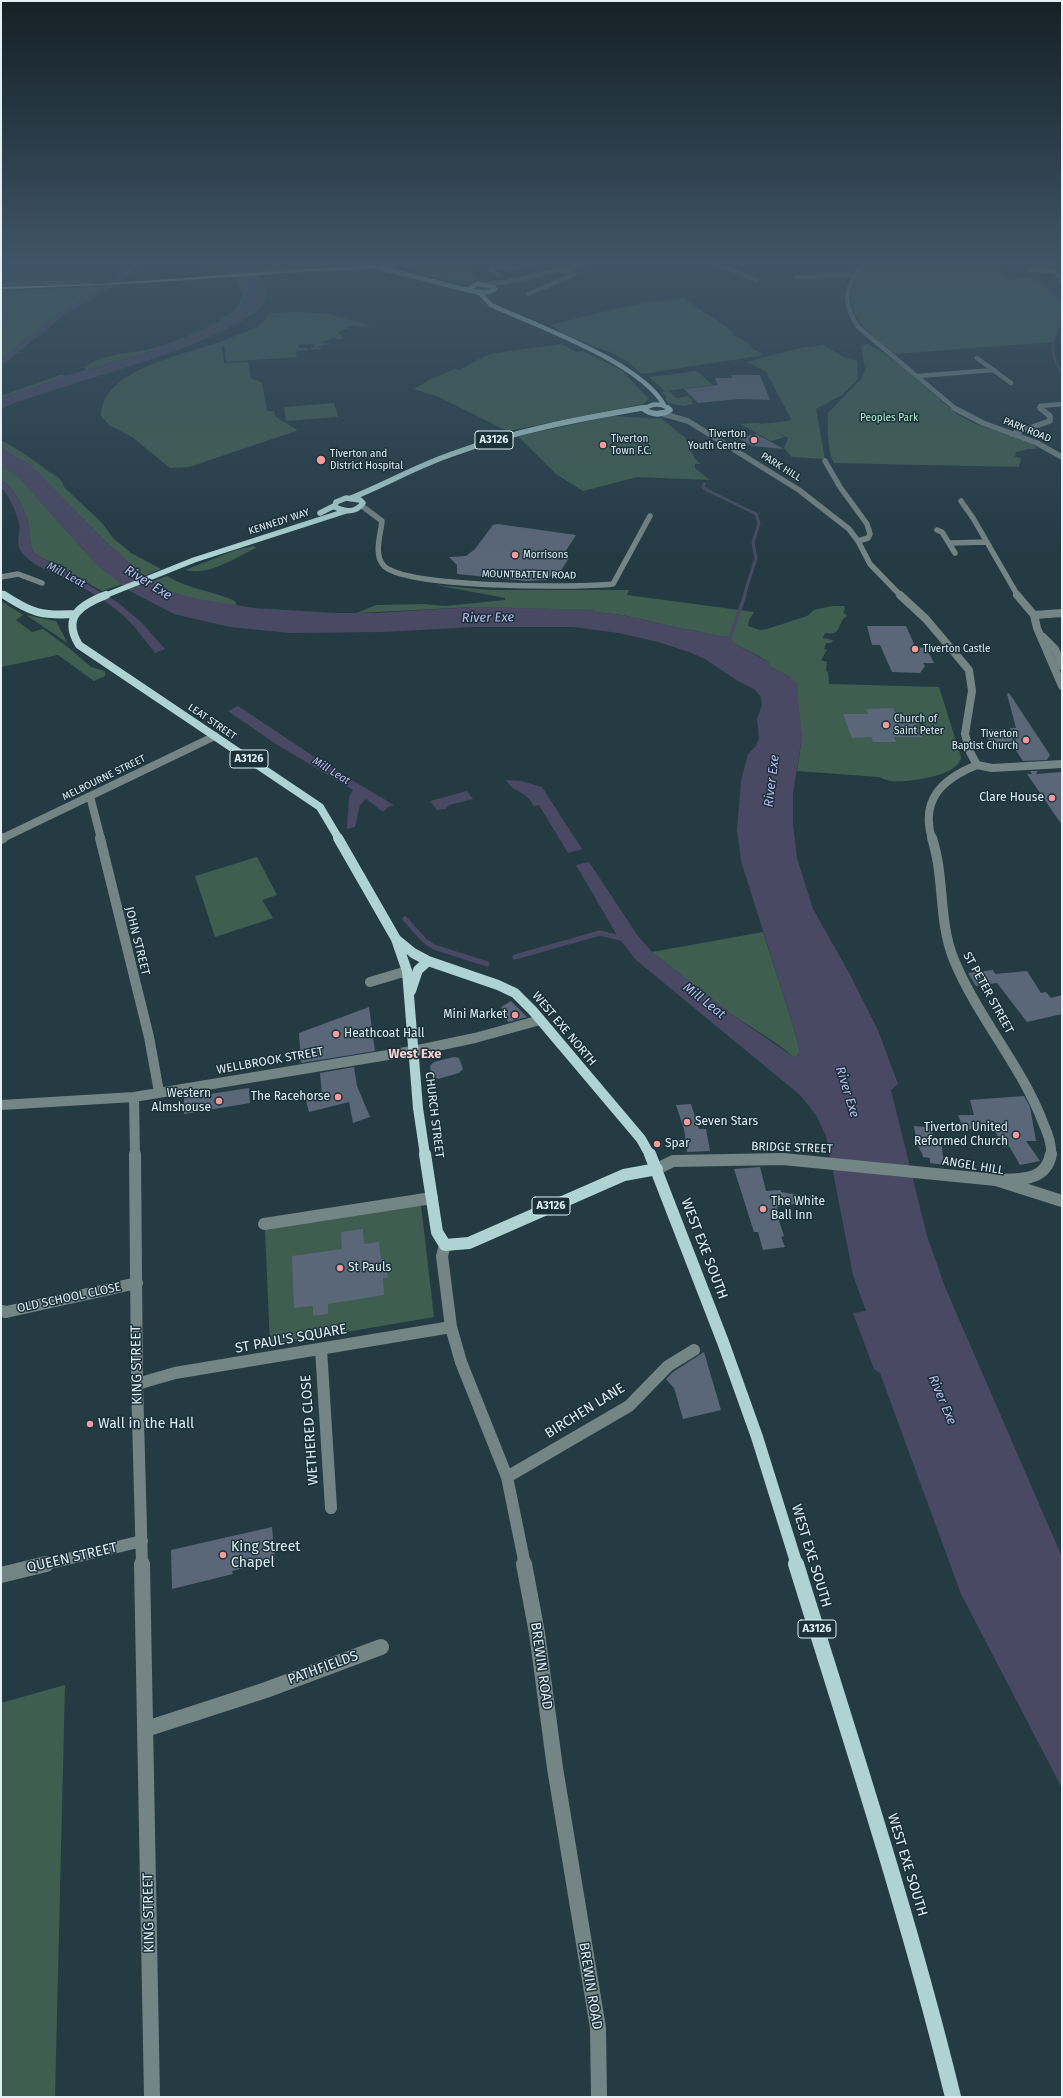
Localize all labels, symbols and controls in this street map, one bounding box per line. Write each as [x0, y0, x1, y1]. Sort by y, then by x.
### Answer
park label: Peoples Park [860, 412, 918, 424]
street label: PARK ROAD [1001, 415, 1053, 445]
place label: Tiverton Youth Centre [688, 428, 746, 452]
road number: A3126 [475, 431, 513, 449]
place label: Tiverton Town F.C. [611, 433, 651, 456]
marker: Tiverton Youth Centre [749, 435, 759, 445]
marker: Tiverton Town F.C. [598, 440, 608, 450]
place label: Tiverton and District Hospital [330, 448, 403, 472]
street label: PARK HILL [759, 450, 803, 484]
marker: Tiverton and District Hospital [315, 454, 327, 466]
street label: KENNEDY WAY [247, 506, 311, 538]
place label: Morrisons [523, 549, 568, 561]
marker: Morrisons [510, 550, 520, 560]
water label: Mill Leat [45, 559, 87, 591]
water label: River Exe [122, 562, 174, 604]
street label: MOUNTBATTEN ROAD [482, 568, 576, 582]
water label: River Exe [462, 610, 514, 626]
place label: Tiverton Castle [923, 643, 990, 655]
marker: Tiverton Castle [910, 644, 920, 654]
street label: LEAT STREET [186, 701, 238, 743]
place label: Church of Saint Peter [894, 713, 944, 736]
marker: Church of Saint Peter [881, 720, 891, 730]
place label: Tiverton Baptist Church [952, 728, 1018, 752]
marker: Tiverton Baptist Church [1021, 735, 1031, 745]
road number: A3126 [230, 750, 268, 768]
street label: MELBOURNE STREET [61, 753, 147, 803]
water label: Mill Leat [310, 754, 352, 788]
water label: River Exe [761, 754, 783, 808]
place label: Clare House [979, 791, 1044, 805]
marker: Clare House [1047, 793, 1057, 803]
street label: JOHN STREET [122, 905, 152, 977]
street label: ST PETER STREET [960, 950, 1016, 1036]
water label: Mill Leat [680, 980, 728, 1022]
street label: WEST EXE NORTH [529, 989, 599, 1069]
place label: Mini Market [443, 1008, 507, 1022]
marker: Mini Market [510, 1010, 520, 1020]
place label: Heathcoat Hall [344, 1027, 424, 1041]
marker: Heathcoat Hall [331, 1029, 341, 1039]
street label: WELLBROOK STREET [215, 1045, 325, 1077]
district label: West Exe [389, 1046, 441, 1062]
water label: River Exe [832, 1065, 862, 1119]
street label: CHURCH STREET [422, 1071, 446, 1159]
place label: Western Almshouse [152, 1087, 211, 1115]
place label: The Racehorse [251, 1090, 330, 1104]
marker: The Racehorse [333, 1092, 343, 1102]
marker: Western Almshouse [214, 1096, 224, 1106]
place label: Seven Stars [695, 1115, 758, 1129]
marker: Seven Stars [682, 1117, 692, 1127]
place label: Tiverton United Reformed Church [914, 1121, 1008, 1149]
marker: Tiverton United Reformed Church [1011, 1130, 1021, 1140]
place label: Spar [665, 1137, 690, 1151]
marker: Spar [652, 1139, 662, 1149]
street label: BRIDGE STREET [751, 1139, 833, 1157]
street label: ANGEL HILL [941, 1154, 1005, 1178]
place label: The White Ball Inn [771, 1195, 825, 1223]
street label: WEST EXE SOUTH [677, 1196, 731, 1302]
road number: A3126 [532, 1197, 570, 1215]
marker: The White Ball Inn [758, 1204, 768, 1214]
place label: St Pauls [348, 1261, 391, 1275]
marker: St Pauls [335, 1263, 345, 1273]
street label: OLD SCHOOL CLOSE [16, 1280, 122, 1316]
street label: ST PAUL'S SQUARE [234, 1321, 348, 1357]
street label: KING STREET [128, 1325, 146, 1405]
water label: River Exe [925, 1373, 959, 1427]
street label: WETHERED CLOSE [298, 1374, 322, 1486]
street label: BIRCHEN LANE [542, 1380, 628, 1442]
place label: Wall in the Hall [98, 1416, 194, 1432]
marker: Wall in the Hall [85, 1419, 95, 1429]
street label: WEST EXE SOUTH [787, 1502, 835, 1610]
street label: QUEEN STREET [25, 1539, 119, 1577]
place label: King Street Chapel [231, 1539, 300, 1572]
marker: King Street Chapel [218, 1550, 228, 1560]
road number: A3126 [798, 1620, 836, 1638]
street label: BREWIN ROAD [527, 1621, 555, 1711]
street label: PATHFIELDS [286, 1648, 360, 1688]
street label: WEST EXE SOUTH [883, 1811, 931, 1919]
street label: KING STREET [140, 1873, 158, 1953]
street label: BREWIN ROAD [575, 1941, 605, 2031]

